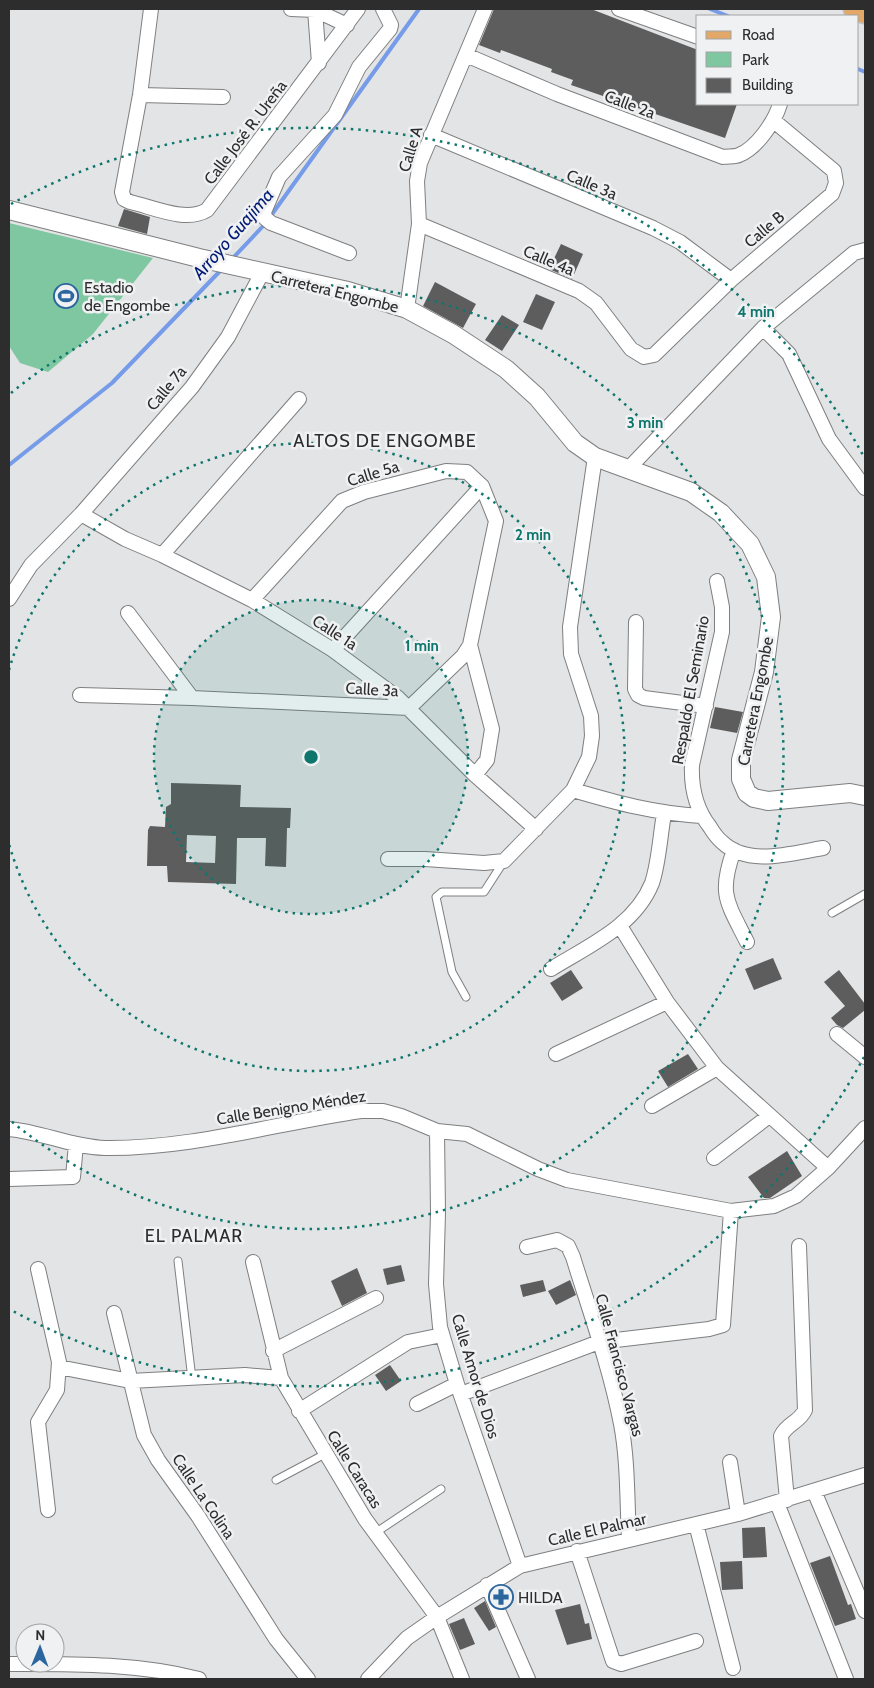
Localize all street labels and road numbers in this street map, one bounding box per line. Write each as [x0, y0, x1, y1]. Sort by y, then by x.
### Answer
street label: Calle José R. Ureña [200, 76, 291, 188]
street label: Calle 2a [602, 86, 658, 123]
street label: Calle A [395, 124, 426, 174]
street label: Calle 3a [564, 165, 620, 204]
street label: Calle B [740, 207, 789, 252]
street label: Calle 4a [520, 241, 578, 280]
street label: Carretera Engombe [269, 266, 401, 317]
street label: Calle 7a [142, 362, 191, 414]
street label: Calle 5a [345, 457, 402, 490]
street label: Calle 1a [309, 611, 361, 654]
street label: Respaldo El Seminario [668, 614, 713, 766]
street label: Carretera Engombe [734, 635, 777, 767]
street label: Calle 3a [345, 679, 399, 700]
street label: Calle Benigno Méndez [215, 1086, 367, 1129]
street label: Calle Francisco Vargas [591, 1292, 648, 1439]
street label: Calle Amor de Dios [448, 1312, 504, 1441]
street label: Calle Caracas [323, 1427, 386, 1512]
street label: Calle La Colina [168, 1450, 239, 1543]
street label: Calle El Palmar [546, 1509, 649, 1550]

